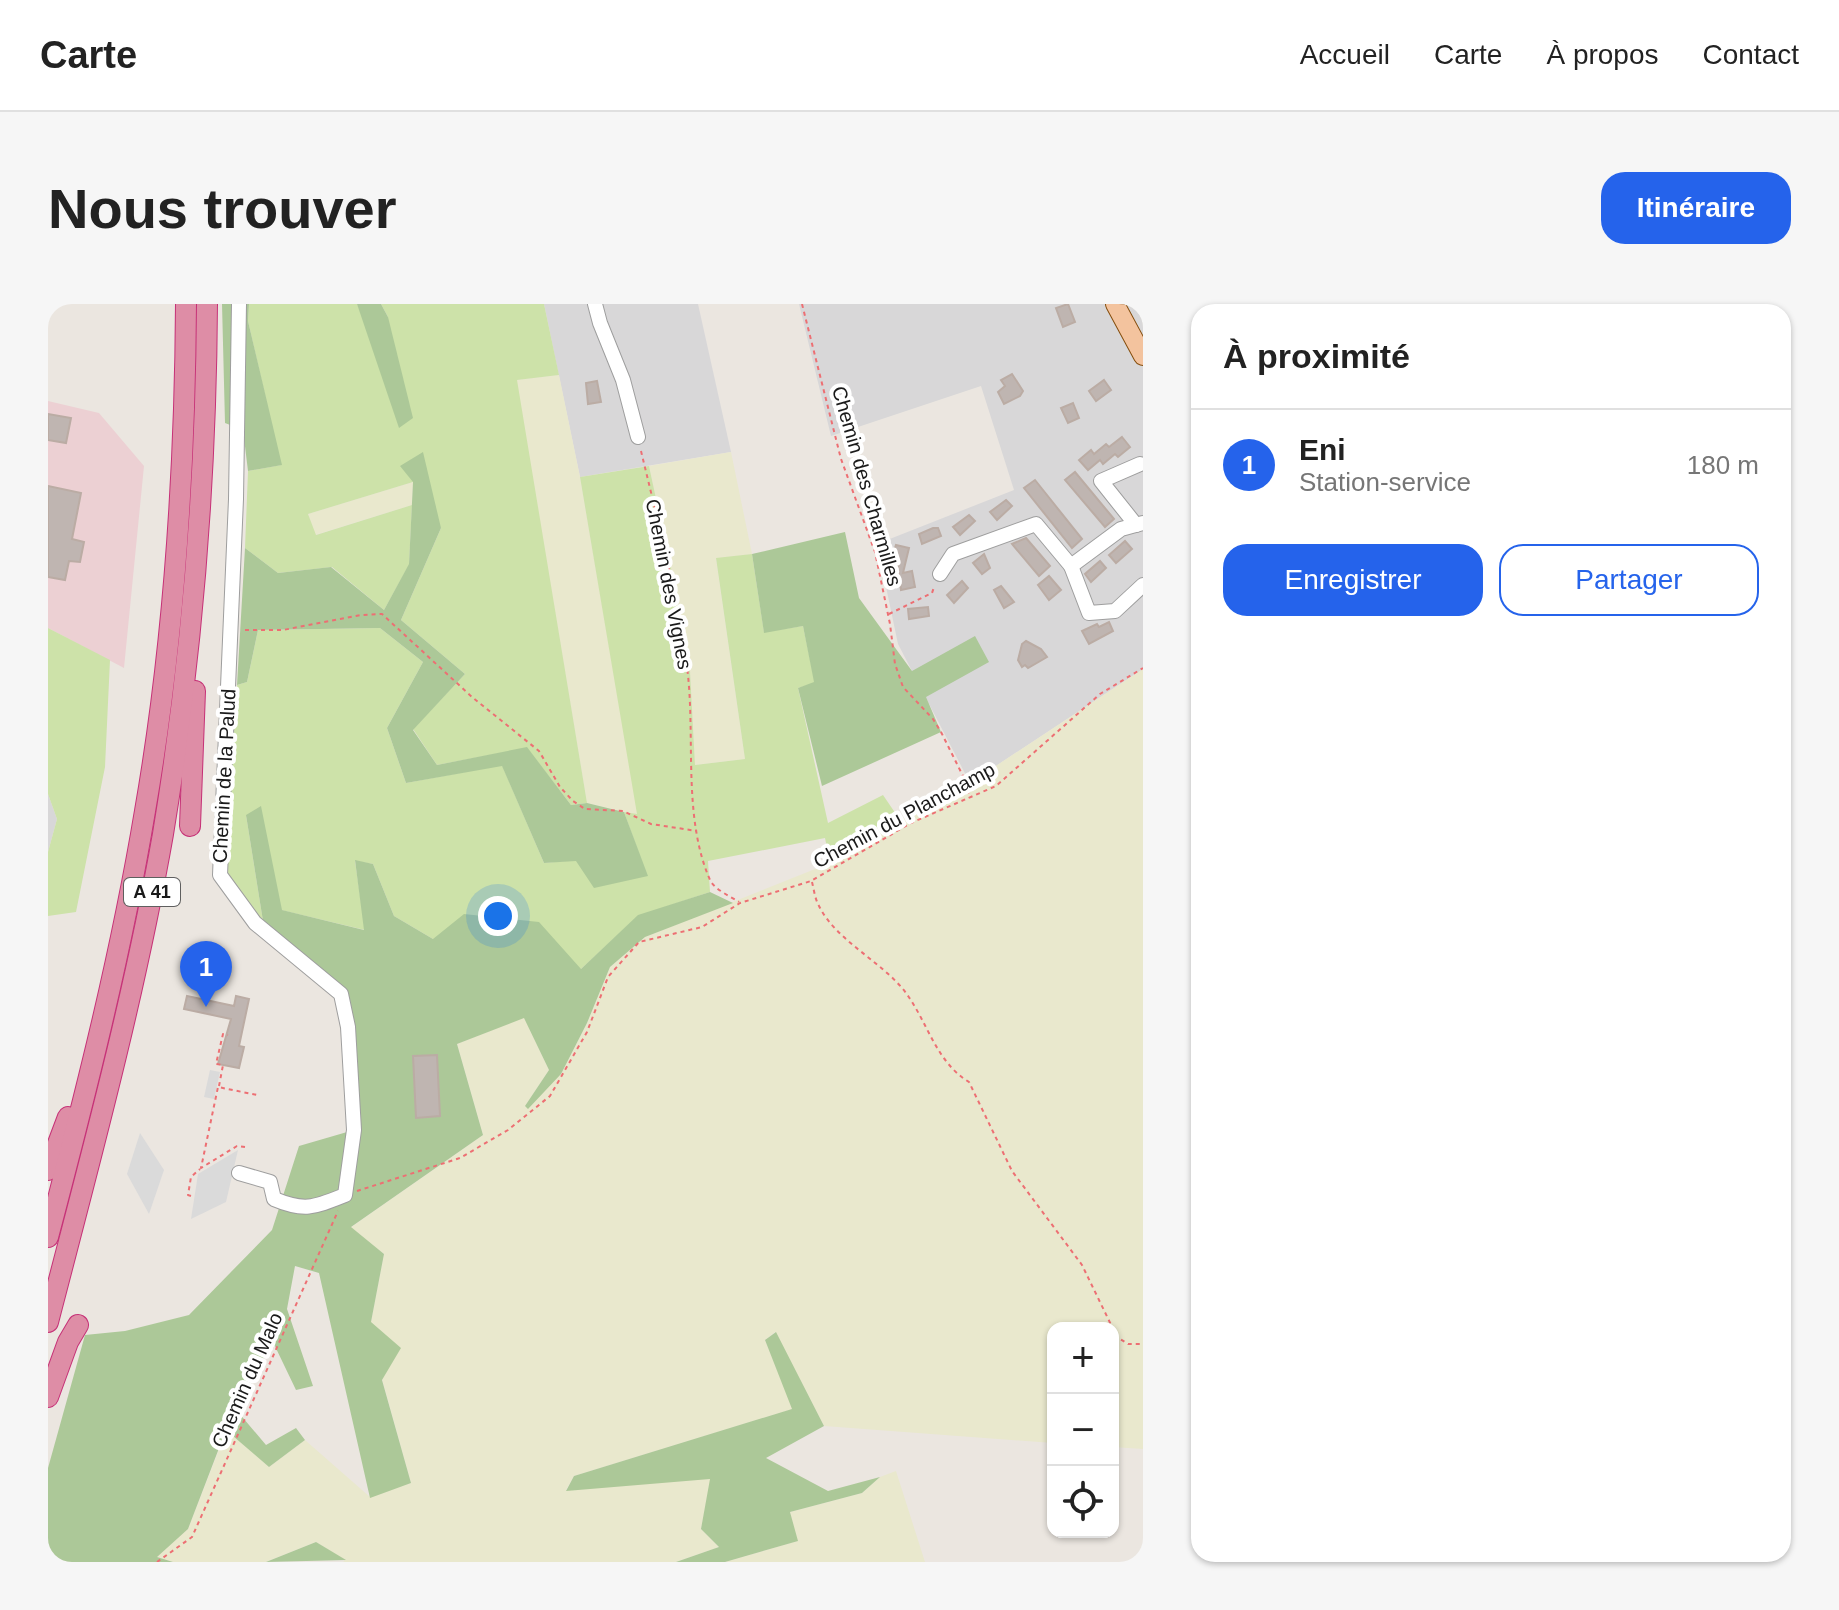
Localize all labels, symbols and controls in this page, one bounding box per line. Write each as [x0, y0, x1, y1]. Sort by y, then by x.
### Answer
text: Carte [40, 34, 137, 76]
text: Accueil [1300, 39, 1390, 70]
text: Carte [1434, 39, 1502, 70]
text: À propos [1546, 39, 1659, 70]
text: Contact [1703, 39, 1799, 70]
button: Itinéraire [1601, 172, 1791, 244]
text: Nous trouver [48, 177, 397, 240]
text: À proximité [1223, 337, 1410, 375]
street label: Chemin des Charmilles [828, 384, 906, 588]
text: Eni [1299, 433, 1346, 466]
text: 1 [1242, 450, 1256, 480]
text: 180 m [1687, 450, 1759, 480]
text: Station-service [1299, 467, 1471, 497]
street label: Chemin des Vignes [642, 497, 696, 671]
button: Enregistrer [1223, 544, 1483, 616]
button: Partager [1499, 544, 1759, 616]
street label: Chemin de la Palud [208, 688, 240, 864]
street label: Chemin du Planchamp [810, 758, 998, 872]
road number: A 41 [124, 878, 180, 906]
your location [478, 896, 518, 936]
pin: 1 [180, 941, 232, 1007]
street label: Chemin du Malo [207, 1309, 287, 1451]
map controls [1047, 1322, 1119, 1538]
button: + [1047, 1322, 1119, 1394]
button: − [1047, 1394, 1119, 1466]
button: locate [1047, 1466, 1119, 1538]

